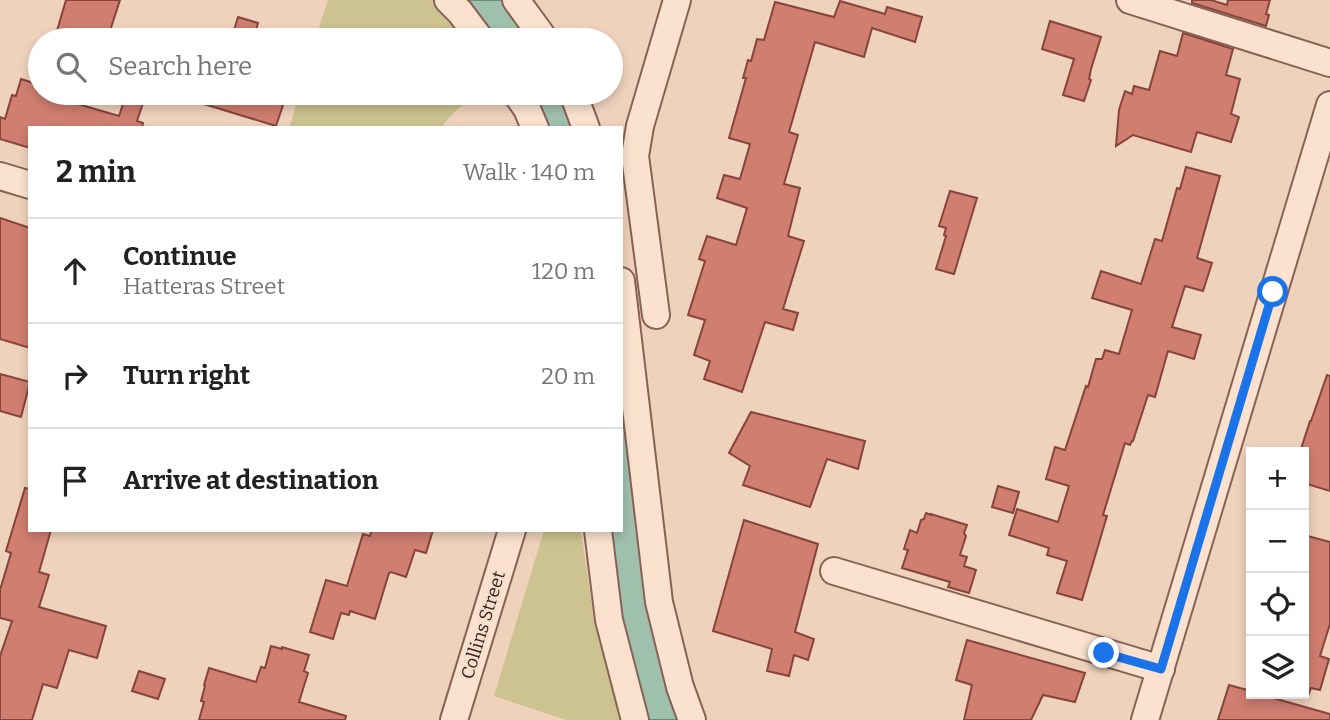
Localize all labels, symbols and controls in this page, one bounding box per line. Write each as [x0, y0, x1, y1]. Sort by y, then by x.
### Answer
search box [28, 28, 623, 105]
icon: search [52, 48, 90, 86]
text: Search here [108, 51, 252, 82]
text: 2 min [56, 154, 136, 190]
text: Walk · 140 m [463, 158, 595, 186]
text: Continue [123, 241, 237, 272]
icon: ahead [56, 252, 94, 290]
text: 120 m [532, 257, 595, 285]
text: Hatteras Street [123, 272, 285, 300]
route start [1257, 276, 1288, 307]
icon: right [56, 357, 94, 395]
text: Turn right [123, 360, 250, 391]
text: 20 m [541, 362, 595, 390]
map controls [1246, 447, 1309, 699]
button: + [1246, 447, 1309, 510]
icon: arrive [56, 462, 94, 500]
text: Arrive at destination [123, 465, 378, 496]
button: − [1246, 510, 1309, 573]
street label: Collins Street [456, 568, 510, 682]
button: locate [1246, 573, 1309, 636]
button: layers [1246, 636, 1309, 699]
route end [1088, 637, 1119, 668]

